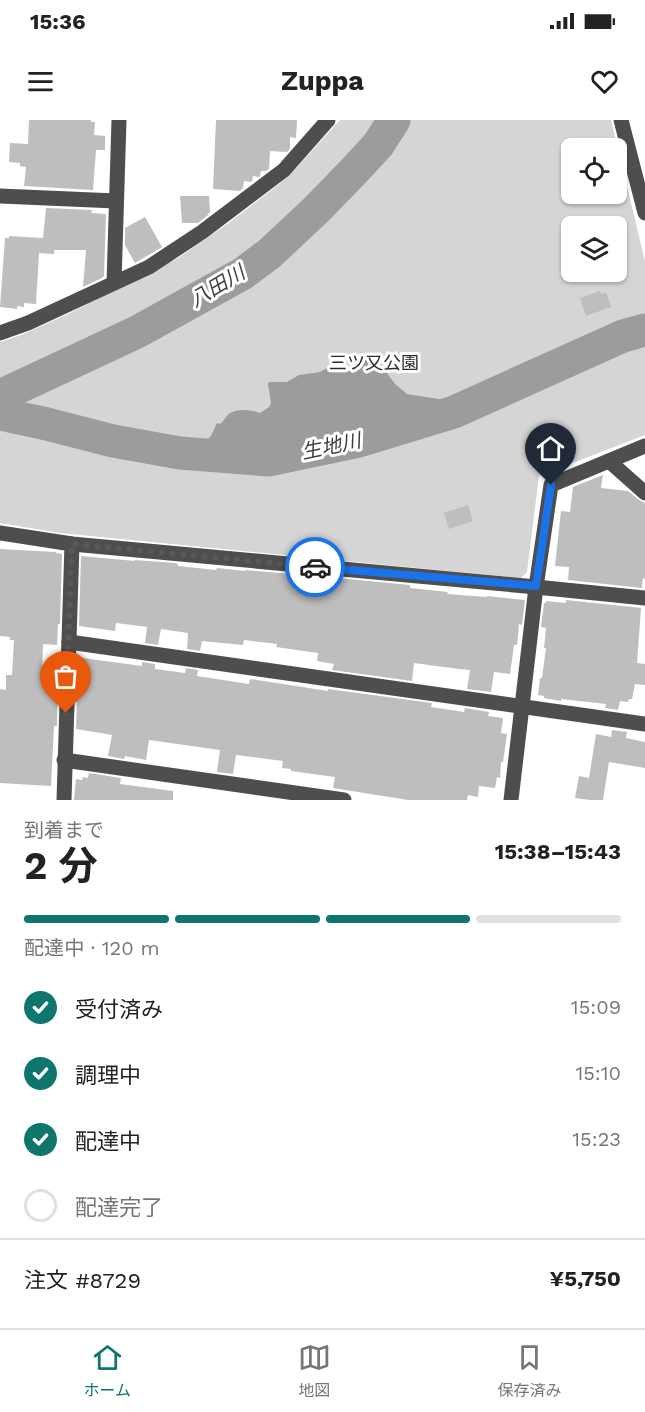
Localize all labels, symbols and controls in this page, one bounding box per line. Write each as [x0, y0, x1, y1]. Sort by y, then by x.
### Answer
text: 15:36 [30, 9, 86, 34]
icon: menu [24, 65, 57, 98]
text: Zuppa [281, 65, 364, 97]
icon: heart [588, 65, 621, 98]
map controls [561, 138, 627, 282]
button: locate [561, 138, 627, 204]
button: layers [561, 216, 627, 282]
water label: 八田川 [185, 259, 251, 312]
park label: 三ツ又公園 [329, 352, 419, 373]
pin [525, 423, 576, 485]
water label: 生地川 [299, 428, 365, 464]
icon: home [534, 432, 567, 465]
courier [285, 537, 345, 597]
icon: car [299, 551, 332, 584]
pin [40, 651, 91, 713]
icon: bag [49, 660, 82, 693]
text: 到着まで [24, 818, 104, 842]
text: 15:38–15:43 [495, 839, 621, 864]
text: 2 分 [24, 843, 97, 888]
text: 配達中 · 120 m [24, 936, 160, 960]
icon: check [24, 991, 57, 1024]
text: 15:09 [571, 995, 621, 1019]
text: 受付済み [75, 997, 163, 1022]
icon: check [24, 1057, 57, 1090]
text: 15:10 [575, 1061, 621, 1085]
text: 調理中 [75, 1063, 141, 1088]
icon: check [24, 1123, 57, 1156]
text: 15:23 [572, 1127, 621, 1151]
text: 配達中 [75, 1129, 141, 1154]
text: 配達完了 [75, 1195, 163, 1220]
text: ¥5,750 [550, 1266, 621, 1291]
text: 注文 #8729 [24, 1268, 141, 1293]
tab: ホーム [83, 1341, 131, 1401]
tab: 地図 [298, 1341, 331, 1401]
tab: 保存済み [498, 1341, 562, 1401]

